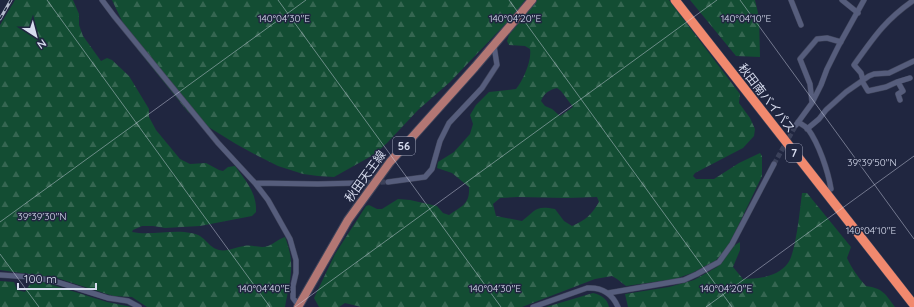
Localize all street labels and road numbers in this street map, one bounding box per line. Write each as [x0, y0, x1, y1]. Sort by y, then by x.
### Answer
street label: 秋田南バイパス [735, 60, 799, 136]
road number: 56 [393, 137, 415, 155]
road number: 7 [786, 144, 802, 162]
street label: 秋田天王線 [341, 147, 389, 205]

